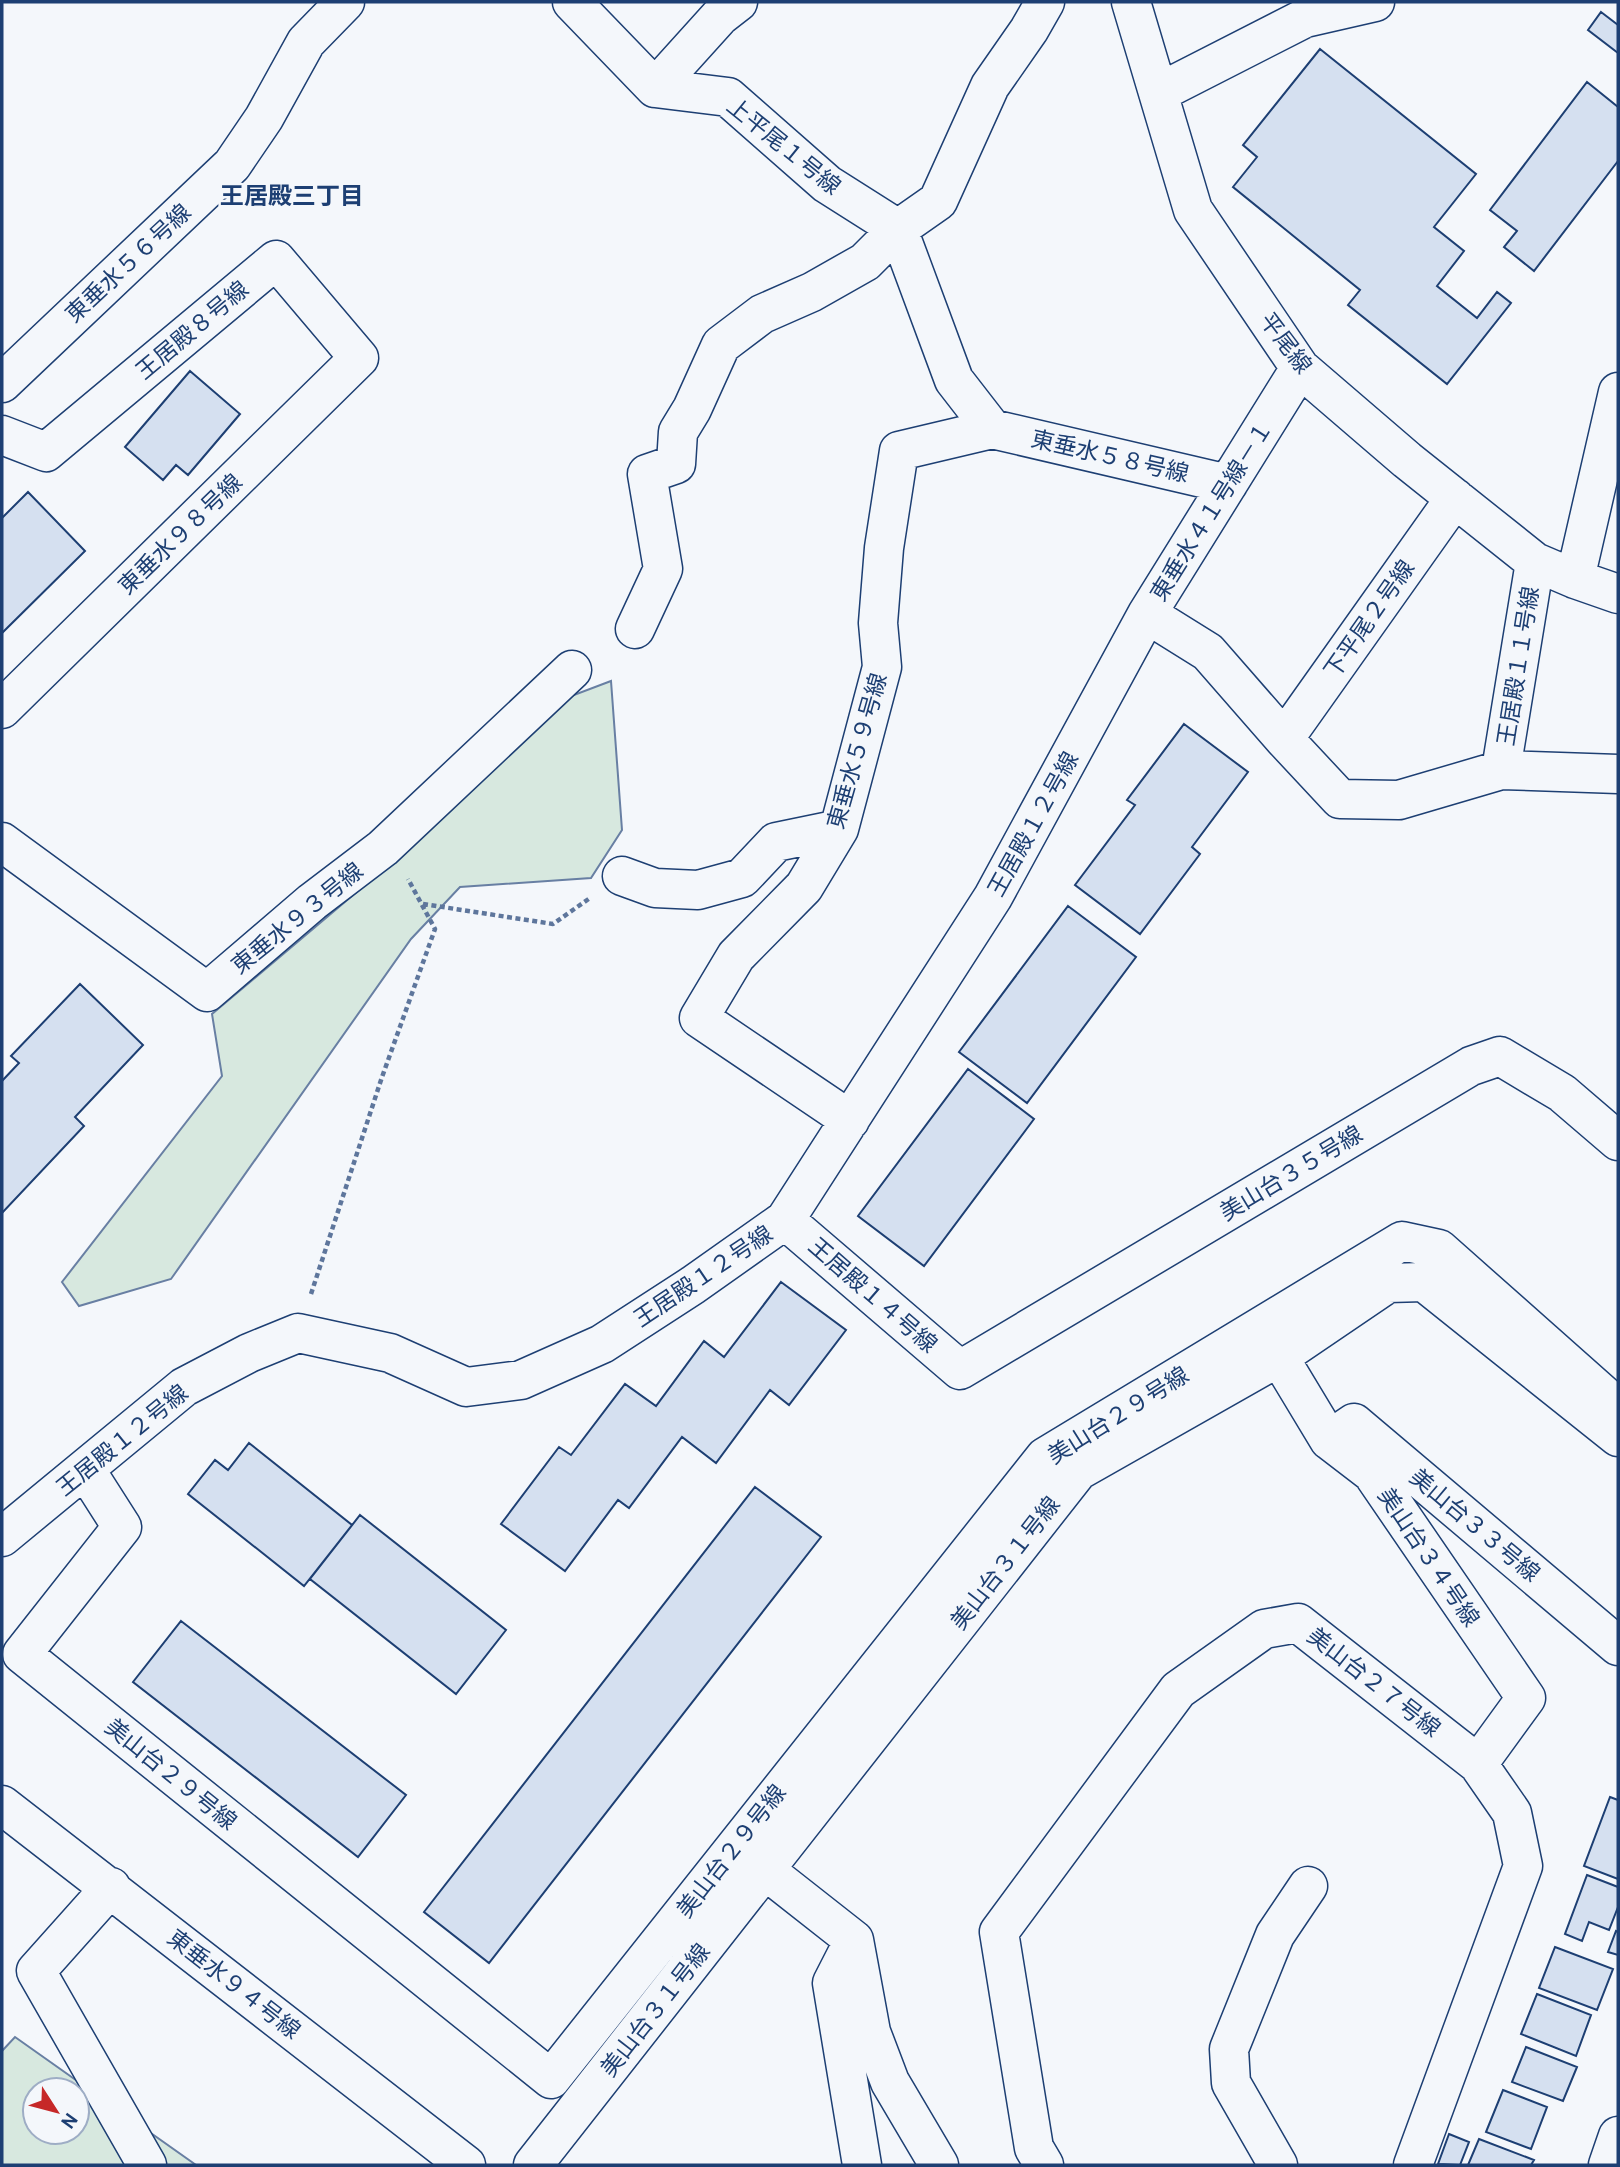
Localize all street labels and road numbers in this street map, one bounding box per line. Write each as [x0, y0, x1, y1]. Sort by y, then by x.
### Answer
street label: 上平尾１号線 [722, 92, 846, 200]
street label: 東垂水５６号線 [60, 198, 196, 328]
street label: 王居殿８号線 [130, 275, 254, 385]
street label: 平尾線 [1254, 307, 1318, 379]
street label: 東垂水４１号線－１ [1144, 416, 1278, 606]
street label: 東垂水５８号線 [1028, 424, 1192, 488]
street label: 東垂水９８号線 [112, 468, 248, 600]
street label: 下平尾２号線 [1318, 554, 1420, 684]
street label: 王居殿１１号線 [1492, 584, 1544, 748]
street label: 東垂水５９号線 [821, 670, 893, 832]
street label: 王居殿１２号線 [982, 747, 1084, 901]
street label: 東垂水９３号線 [226, 856, 368, 980]
street label: 美山台３５号線 [1215, 1120, 1367, 1226]
street label: 王居殿１２号線 [628, 1219, 778, 1333]
street label: 王居殿１４号線 [803, 1232, 943, 1358]
street label: 美山台２９号線 [1042, 1360, 1194, 1470]
street label: 王居殿１２号線 [51, 1378, 193, 1502]
street label: 美山台３３号線 [1404, 1463, 1546, 1587]
street label: 美山台３４号線 [1372, 1482, 1486, 1632]
street label: 美山台３１号線 [944, 1491, 1066, 1635]
street label: 美山台２７号線 [1302, 1621, 1446, 1743]
street label: 美山台２９号線 [100, 1712, 242, 1836]
street label: 美山台２９号線 [670, 1779, 792, 1923]
street label: 東垂水９４号線 [162, 1923, 306, 2045]
street label: 美山台３１号線 [594, 1938, 716, 2082]

